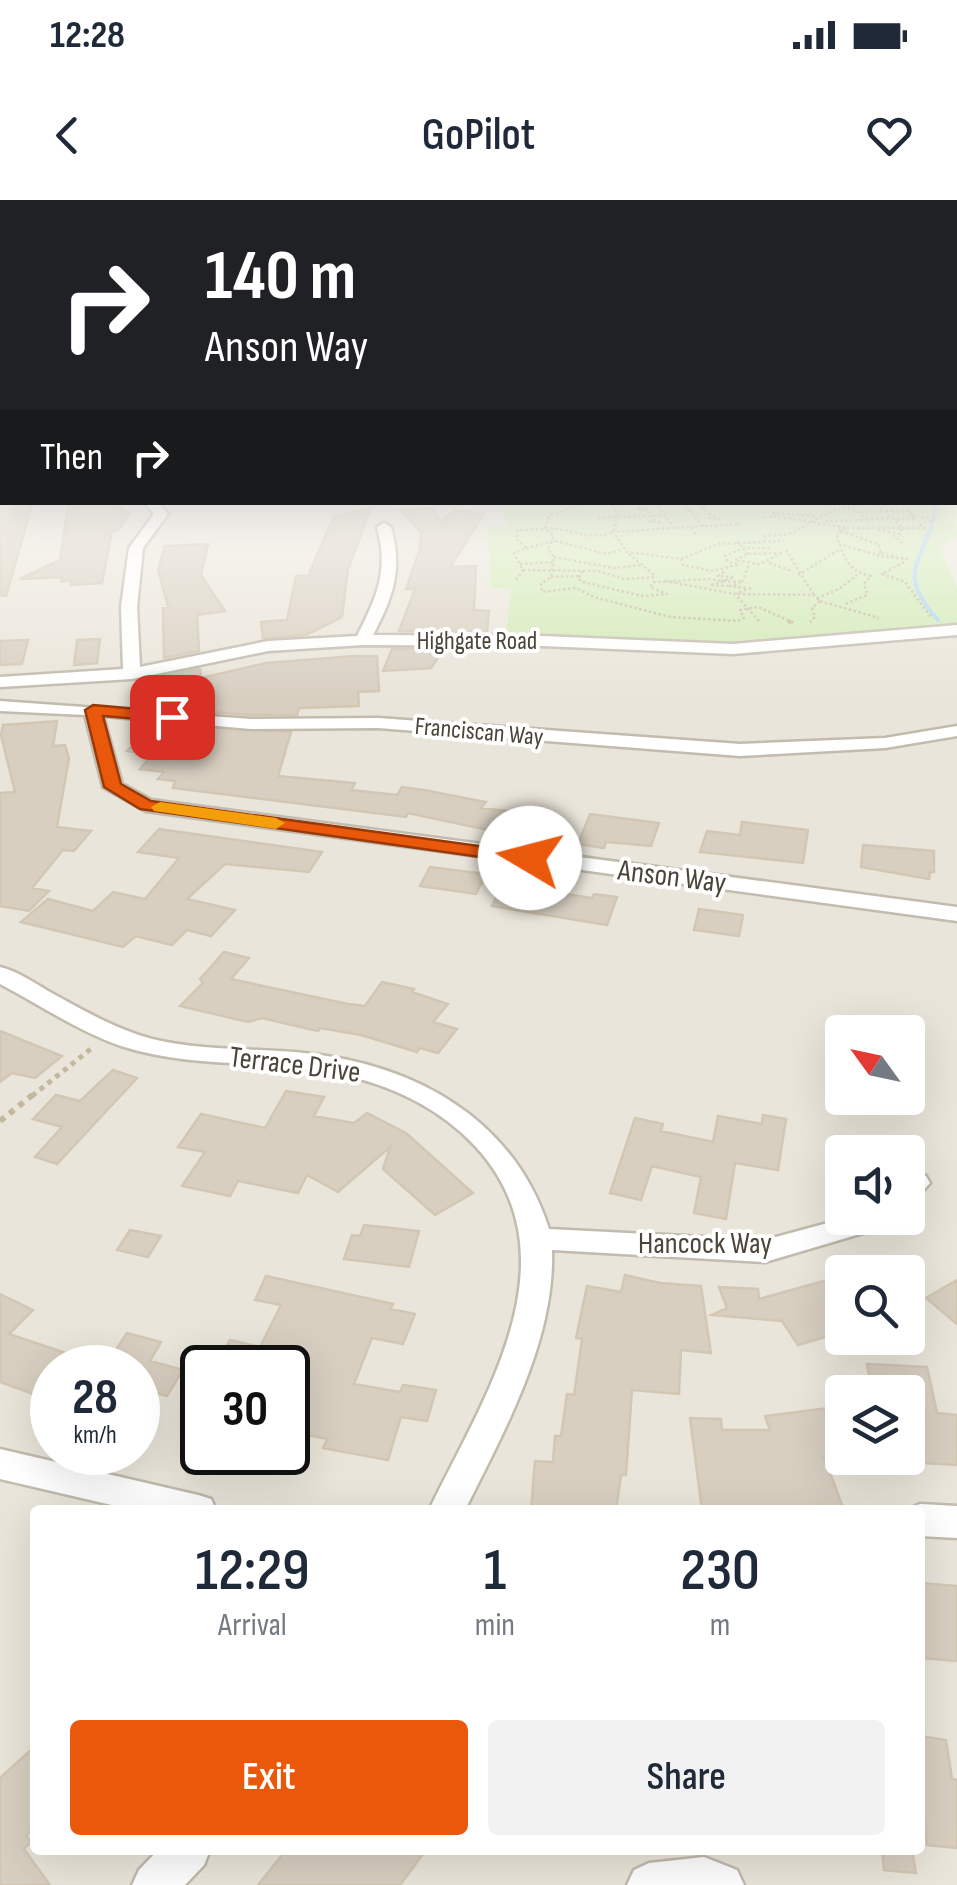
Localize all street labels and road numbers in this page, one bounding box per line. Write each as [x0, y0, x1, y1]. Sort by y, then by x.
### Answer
street label: Highgate Road [417, 626, 537, 657]
street label: Franciscan Way [413, 711, 545, 753]
street label: Anson Way [615, 852, 729, 902]
street label: Terrace Drive [227, 1039, 363, 1091]
street label: Hancock Way [638, 1226, 772, 1262]

